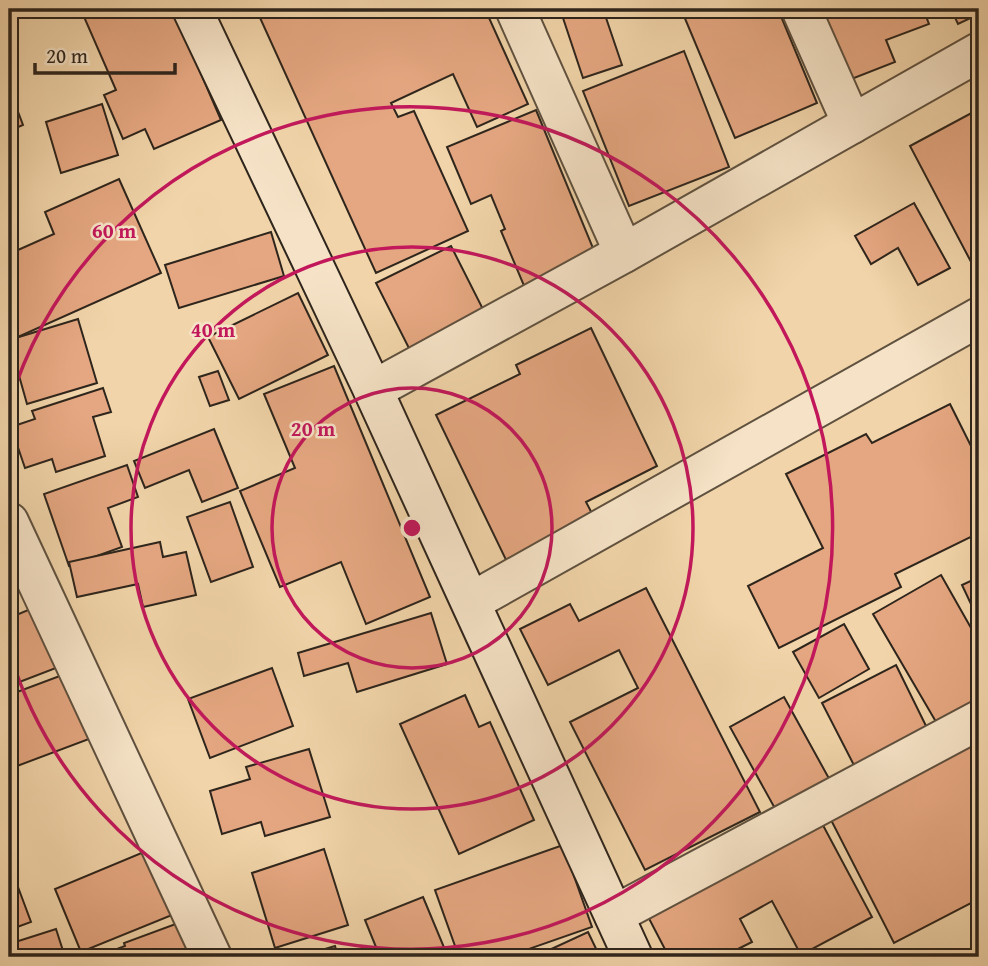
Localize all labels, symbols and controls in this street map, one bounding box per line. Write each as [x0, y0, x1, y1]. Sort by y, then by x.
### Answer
scale bar [35, 32, 175, 76]
text: 20 m [46, 40, 88, 71]
text: 60 m [92, 215, 136, 246]
text: 40 m [191, 314, 235, 345]
text: 20 m [291, 413, 335, 444]
centre of rings [400, 516, 424, 540]

